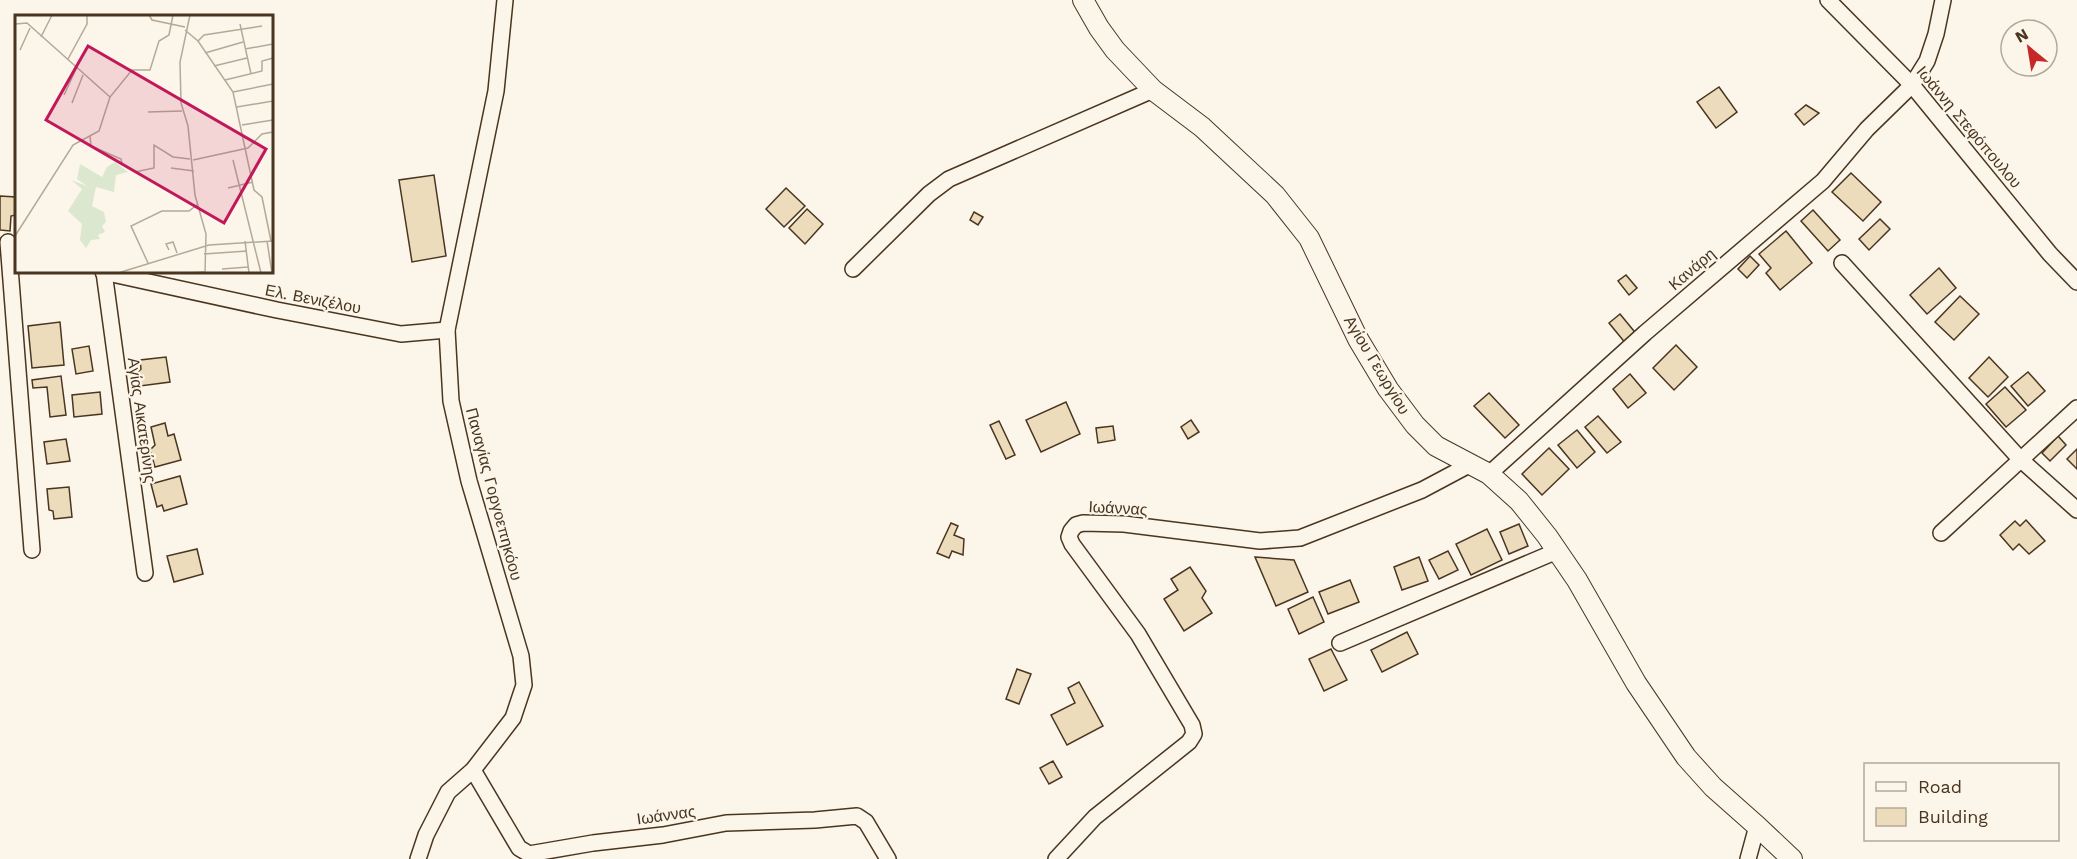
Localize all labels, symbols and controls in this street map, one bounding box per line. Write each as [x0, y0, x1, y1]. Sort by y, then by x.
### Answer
inset map [15, 15, 273, 273]
north arrow [1999, 18, 2059, 78]
text: N [2012, 24, 2032, 47]
street label: Ιωάννη Στεφόπουλου [1912, 62, 2026, 192]
street label: Κανάρη [1665, 244, 1719, 294]
street label: Ελ. Βενιζέλου [263, 280, 363, 318]
street label: Αγίου Γεωργίου [1340, 312, 1414, 418]
street label: Αγίας Αικατερίνης [124, 356, 160, 484]
street label: Παναγίας Γοργοεπηκόου [462, 406, 526, 582]
street label: Ιωάννας [1088, 497, 1148, 519]
legend [1864, 763, 2059, 841]
text: Road [1918, 776, 1962, 797]
street label: Ιωάννας [635, 801, 697, 829]
text: Building [1918, 806, 1988, 827]

